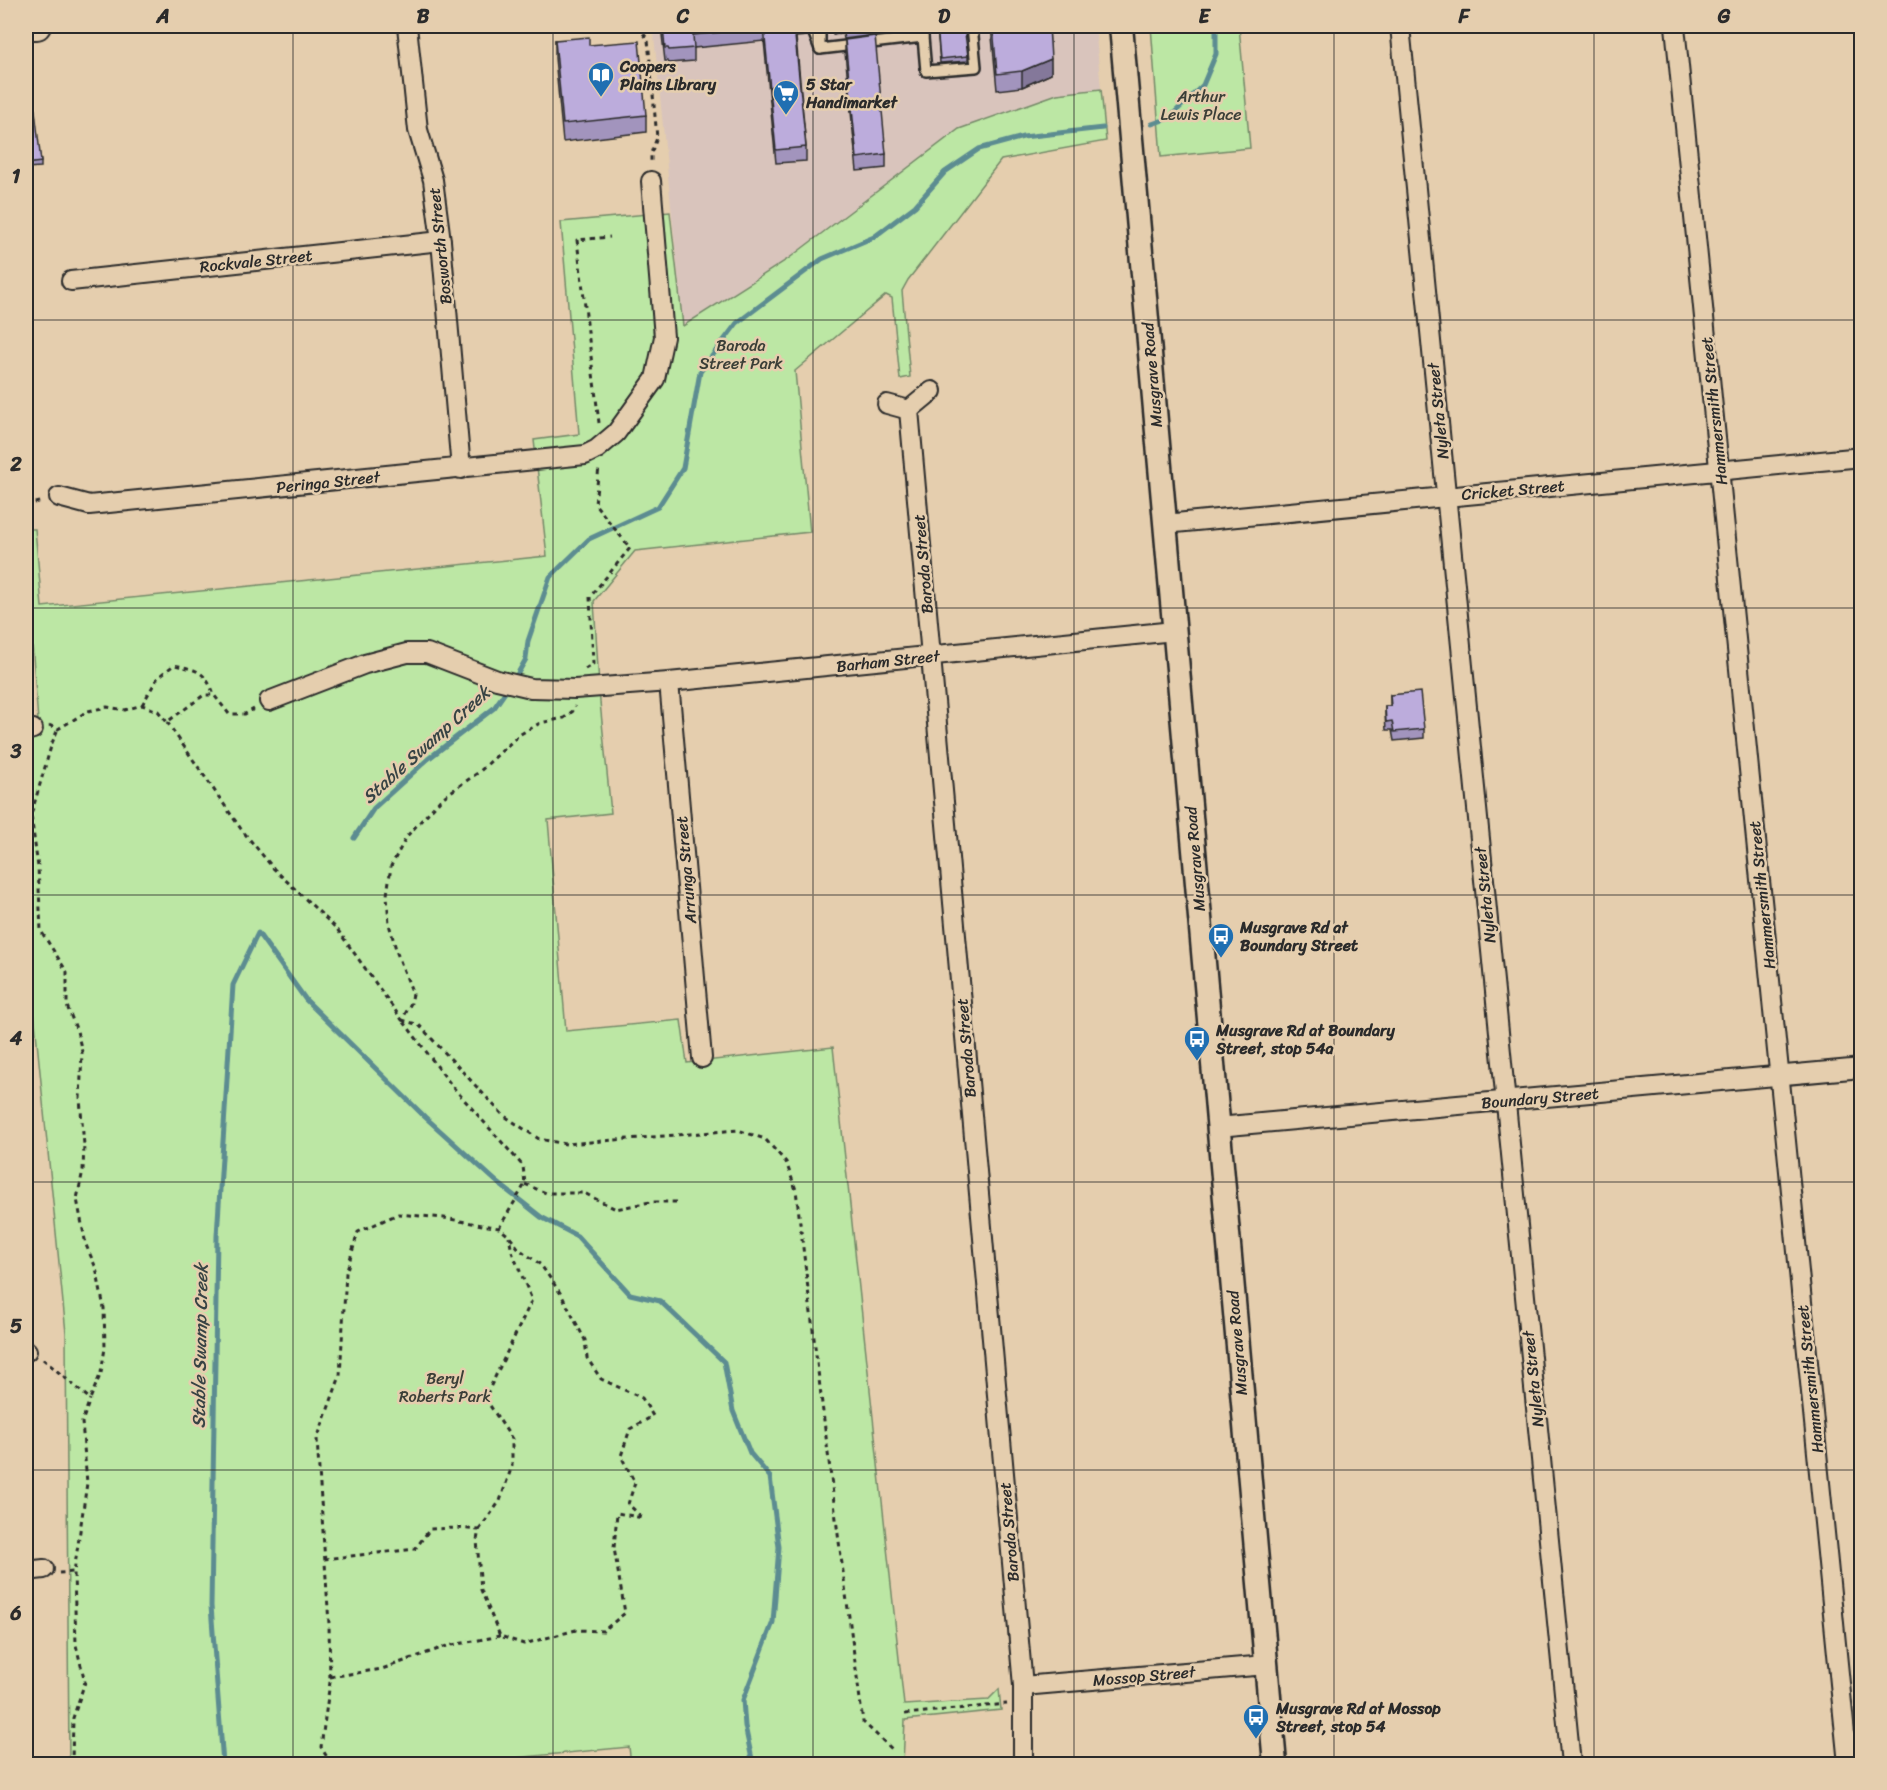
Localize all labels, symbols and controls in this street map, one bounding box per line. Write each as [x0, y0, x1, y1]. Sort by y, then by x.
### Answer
text: A [155, 0, 170, 34]
text: B [417, 0, 430, 34]
text: C [676, 0, 690, 34]
text: D [938, 0, 951, 34]
text: E [1198, 0, 1211, 34]
text: F [1458, 0, 1471, 34]
text: G [1717, 0, 1731, 34]
place label: Coopers Plains Library [619, 52, 717, 99]
library icon: Coopers Plains Library [586, 60, 616, 98]
place label: 5 Star Handimarket [805, 70, 898, 117]
supermarket icon: 5 Star Handimarket [771, 78, 801, 116]
park label: Arthur Lewis Place [1161, 82, 1241, 129]
text: 1 [12, 159, 21, 194]
street label: Bosworth Street [419, 186, 461, 306]
street label: Rockvale Street [198, 241, 314, 281]
street label: Musgrave Road [1133, 320, 1171, 429]
park label: Baroda Street Park [699, 331, 783, 378]
street label: Hammersmith Street [1692, 335, 1736, 487]
street label: Nyleta Street [1418, 361, 1457, 461]
text: 2 [9, 447, 22, 482]
street label: Peringa Street [275, 462, 382, 502]
street label: Cricket Street [1460, 471, 1566, 509]
street label: Baroda Street [904, 513, 942, 615]
street label: Barham Street [835, 641, 942, 681]
water label: Stable Swamp Creek [354, 676, 500, 812]
text: 3 [10, 734, 22, 769]
street label: Musgrave Road [1176, 804, 1214, 913]
street label: Arrunga Street [667, 815, 705, 926]
street label: Hammersmith Street [1740, 819, 1784, 971]
street label: Nyleta Street [1465, 845, 1504, 945]
place label: Musgrave Rd at Boundary Street [1239, 913, 1358, 960]
bus stop icon: Musgrave Rd at Boundary Street [1206, 921, 1236, 959]
street label: Baroda Street [947, 997, 985, 1099]
place label: Musgrave Rd at Boundary Street, stop 54a [1215, 1016, 1396, 1063]
text: 4 [9, 1021, 23, 1056]
bus stop icon: Musgrave Rd at Boundary Street, stop 54a [1182, 1024, 1212, 1062]
street label: Boundary Street [1480, 1078, 1600, 1118]
water label: Stable Swamp Creek [183, 1261, 217, 1428]
street label: Musgrave Road [1218, 1288, 1256, 1397]
street label: Hammersmith Street [1788, 1303, 1832, 1455]
text: 5 [10, 1309, 22, 1344]
street label: Nyleta Street [1513, 1329, 1552, 1429]
park label: Beryl Roberts Park [399, 1364, 491, 1411]
street label: Baroda Street [990, 1481, 1028, 1583]
text: 6 [9, 1596, 22, 1631]
street label: Mossop Street [1092, 1657, 1197, 1695]
place label: Musgrave Rd at Mossop Street, stop 54 [1275, 1694, 1441, 1741]
bus stop icon: Musgrave Rd at Mossop Street, stop 54 [1241, 1702, 1271, 1740]

